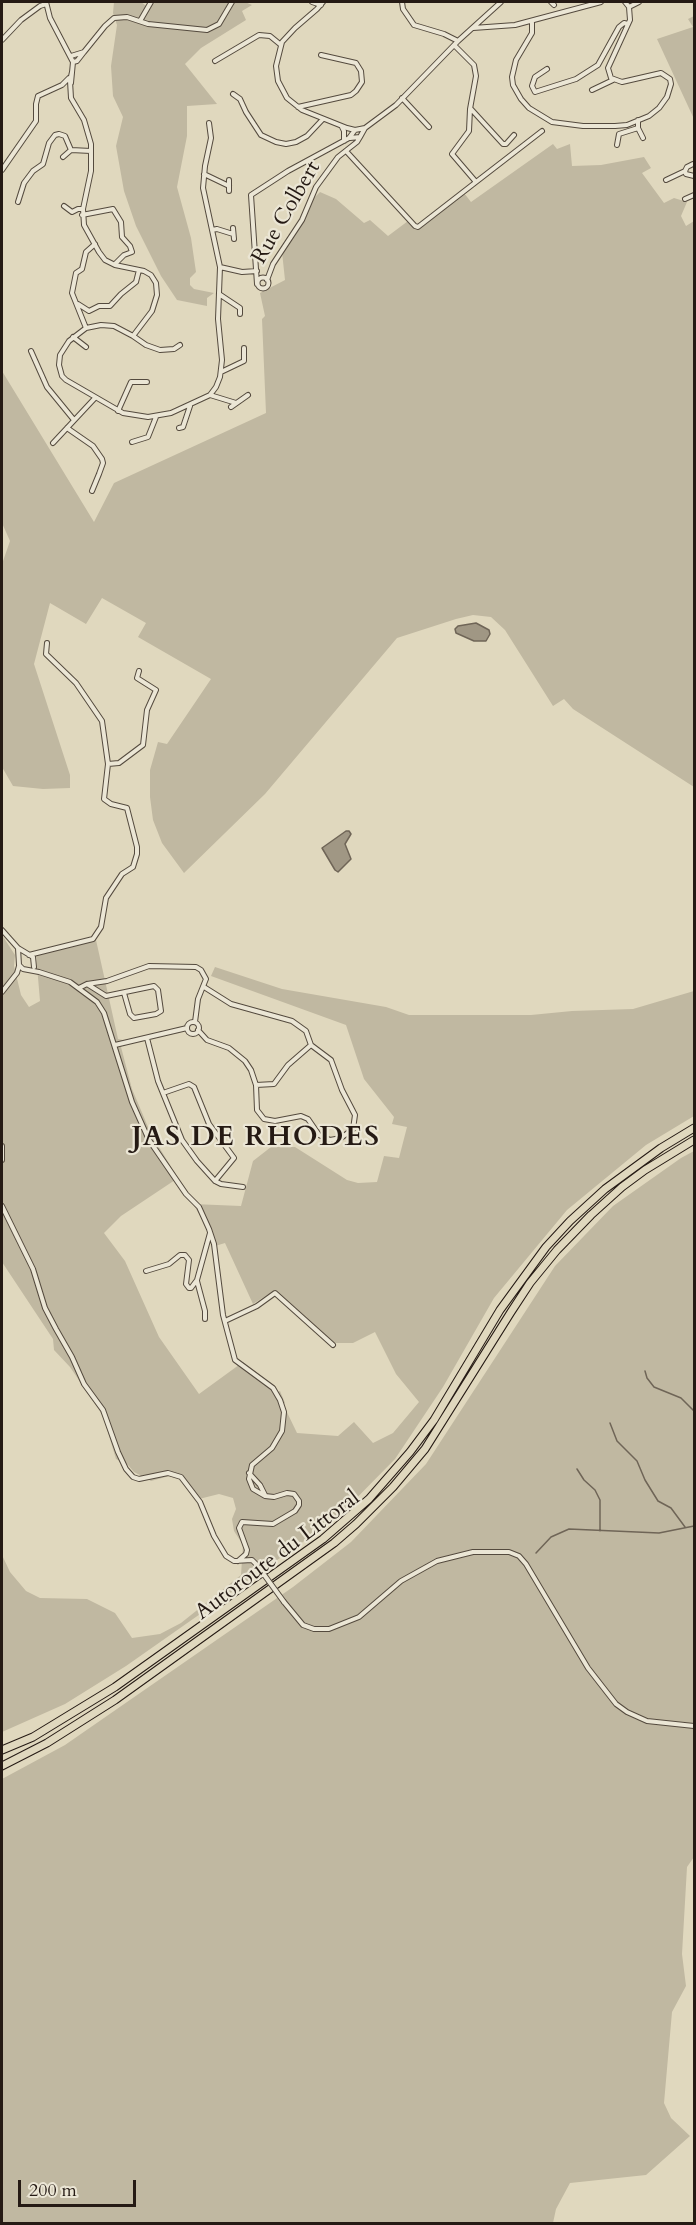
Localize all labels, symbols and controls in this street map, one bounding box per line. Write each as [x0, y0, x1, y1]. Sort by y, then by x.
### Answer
street label: Rue Colbert [247, 157, 327, 269]
district label: JAS DE RHODES [132, 1122, 380, 1156]
street label: Autoroute du Littoral [190, 1485, 366, 1627]
scale bar [21, 2168, 140, 2206]
text: 200 m [29, 2178, 77, 2203]

